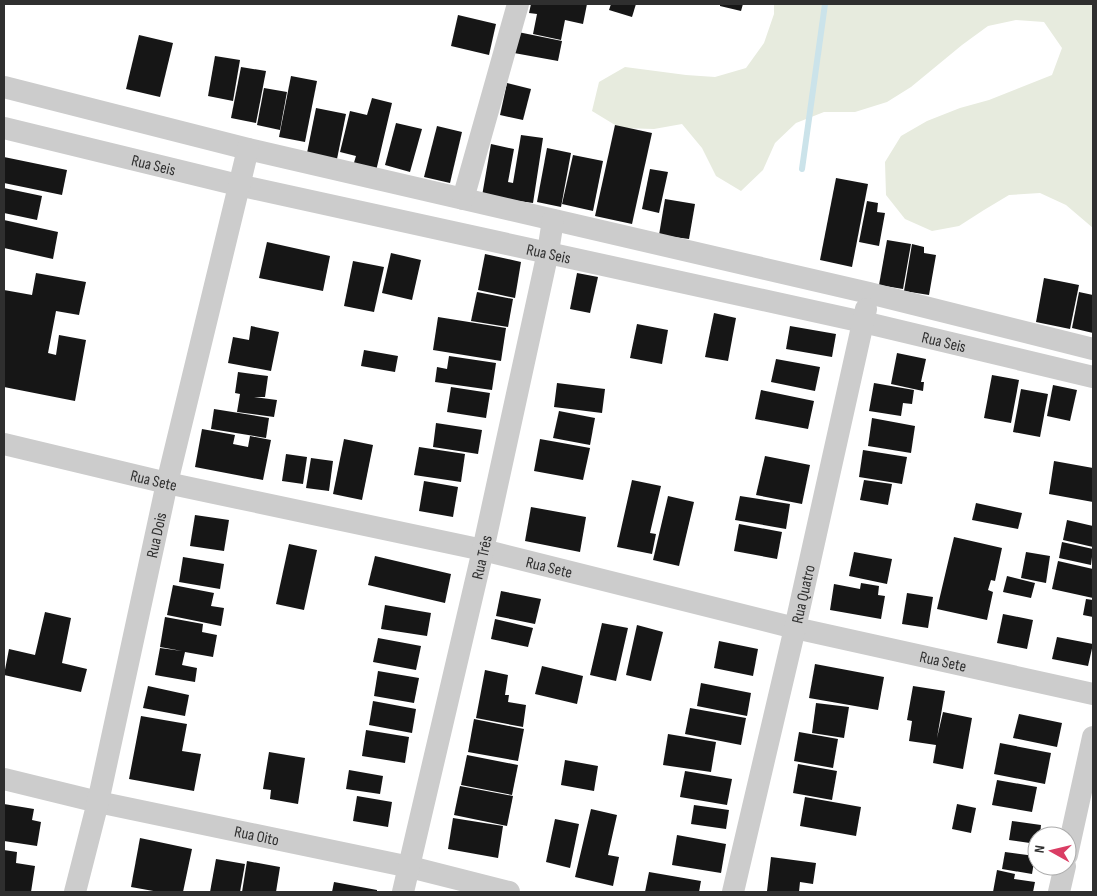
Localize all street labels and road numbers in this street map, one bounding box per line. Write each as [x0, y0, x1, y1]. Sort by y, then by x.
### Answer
street label: Rua Seis [129, 151, 178, 181]
street label: Rua Seis [525, 241, 573, 269]
street label: Rua Seis [920, 328, 968, 357]
street label: Rua Sete [128, 467, 178, 496]
street label: Rua Dois [143, 511, 171, 560]
street label: Rua Três [468, 533, 497, 581]
street label: Rua Sete [524, 553, 574, 583]
street label: Rua Quatro [788, 563, 820, 625]
street label: Rua Sete [918, 648, 968, 677]
street label: Rua Oito [232, 823, 281, 850]

